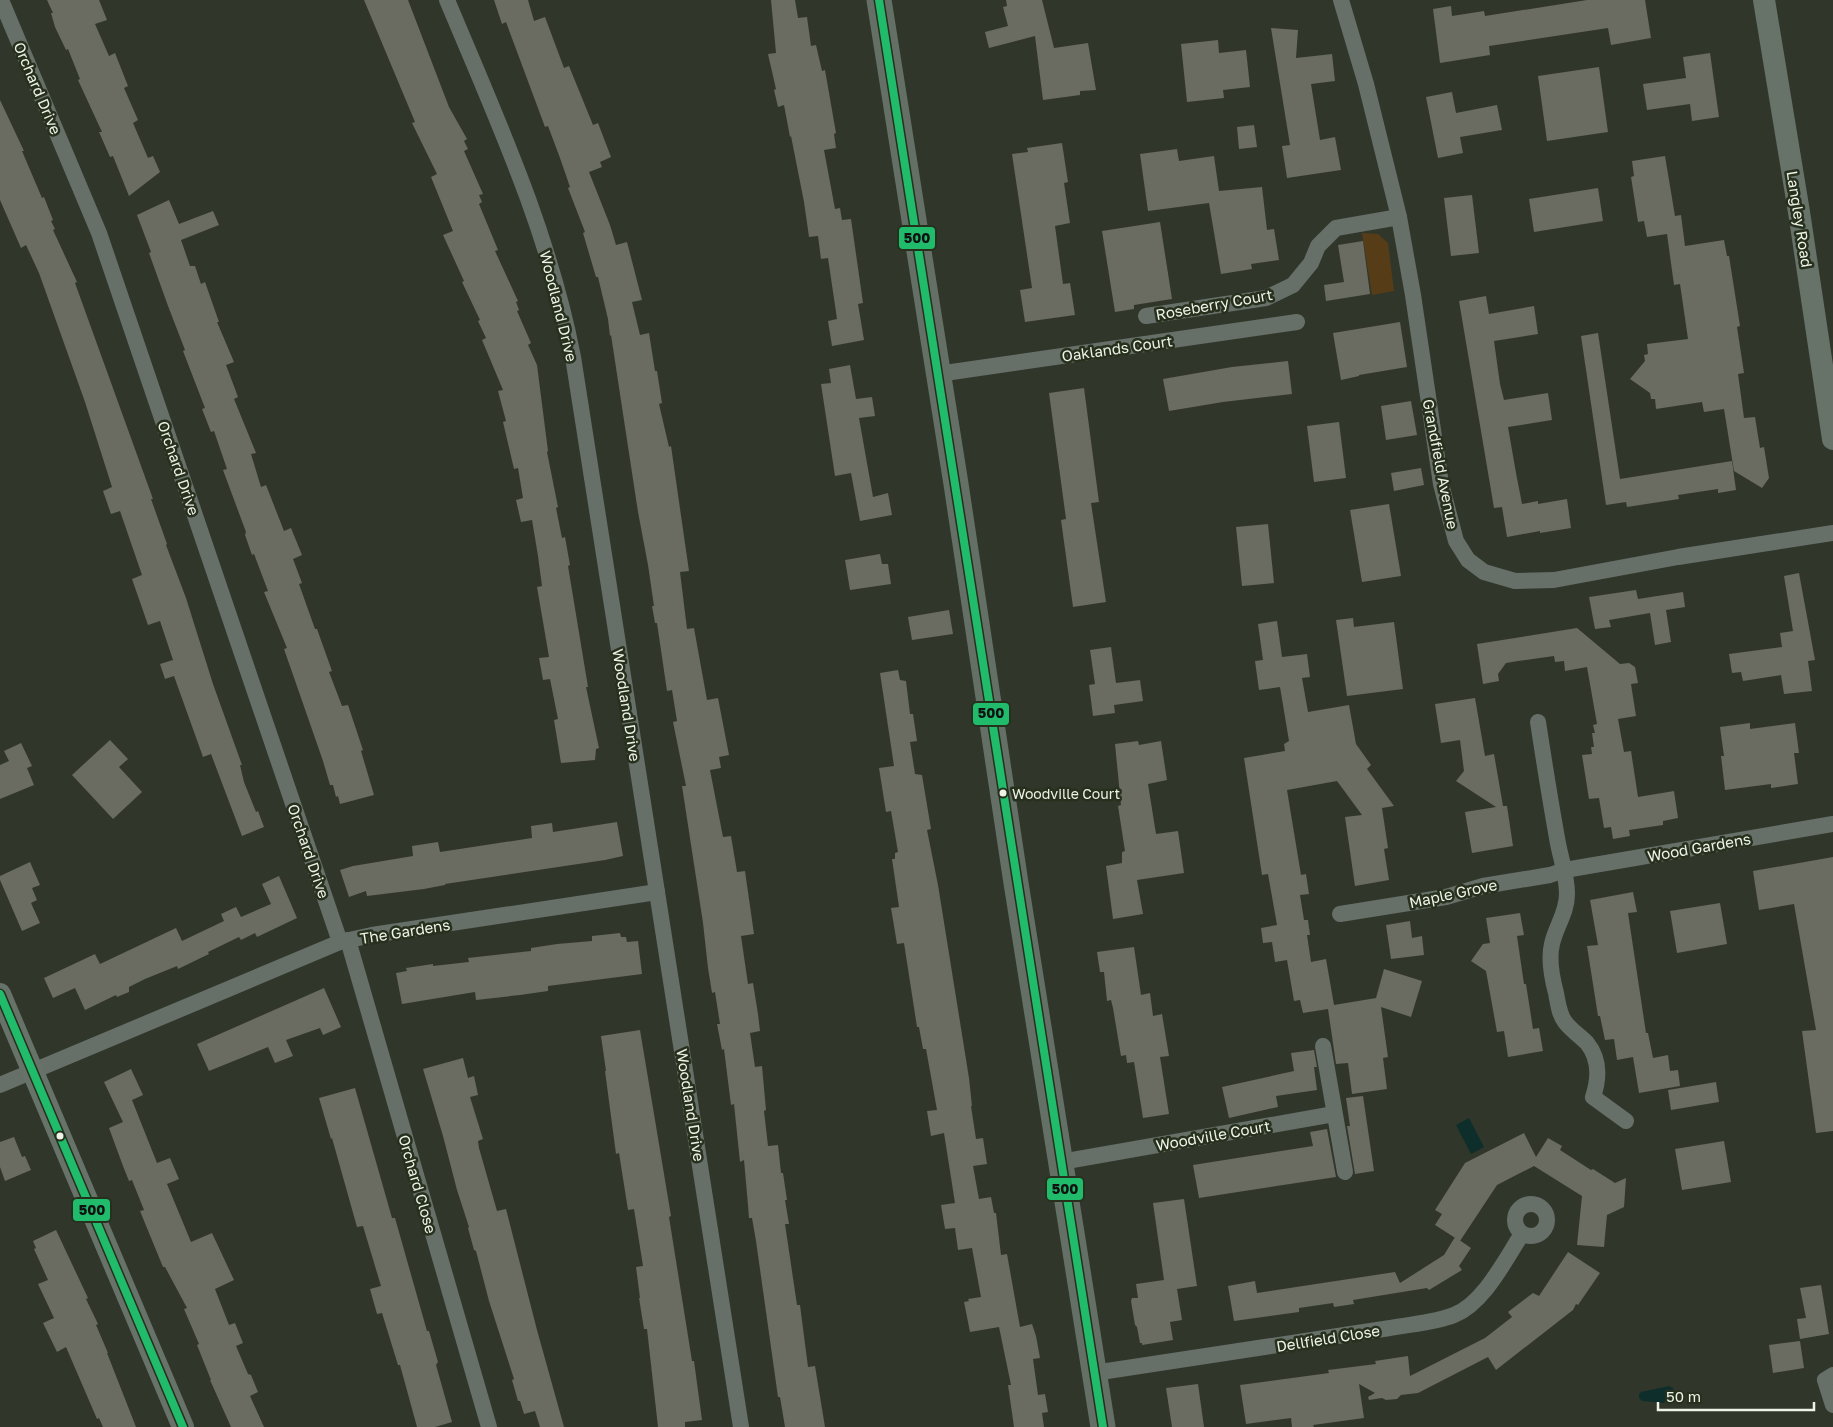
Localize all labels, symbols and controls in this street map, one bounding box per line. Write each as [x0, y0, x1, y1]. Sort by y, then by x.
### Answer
street label: Orchard Drive [10, 39, 66, 137]
street label: Langley Road [1783, 169, 1817, 269]
line badge: 500 [898, 226, 936, 250]
text: 500 [904, 229, 930, 246]
street label: Woodland Drive [537, 249, 582, 364]
street label: Roseberry Court [1154, 285, 1274, 323]
street label: Oaklands Court [1060, 331, 1174, 365]
street label: Grandfield Avenue [1420, 398, 1462, 531]
street label: Orchard Drive [154, 418, 204, 518]
street label: Woodland Drive [609, 647, 645, 763]
line badge: 500 [972, 702, 1010, 726]
text: 500 [978, 704, 1004, 721]
place label: Woodville Court [1012, 785, 1120, 802]
marker: Woodville Court [998, 788, 1008, 798]
street label: Orchard Drive [284, 801, 334, 901]
street label: Wood Gardens [1646, 829, 1752, 865]
street label: Maple Grove [1407, 875, 1499, 911]
street label: The Gardens [359, 915, 451, 947]
street label: Woodland Drive [673, 1047, 709, 1163]
street label: Woodville Court [1154, 1116, 1272, 1154]
unlabelled marker [55, 1131, 65, 1141]
street label: Orchard Close [395, 1133, 441, 1236]
line badge: 500 [1046, 1177, 1084, 1201]
text: 500 [1052, 1180, 1078, 1197]
line badge: 500 [72, 1198, 111, 1222]
text: 500 [79, 1201, 105, 1218]
street label: Dellfield Close [1275, 1321, 1381, 1355]
scale bar [1658, 1380, 1814, 1412]
text: 50 m [1666, 1387, 1701, 1405]

